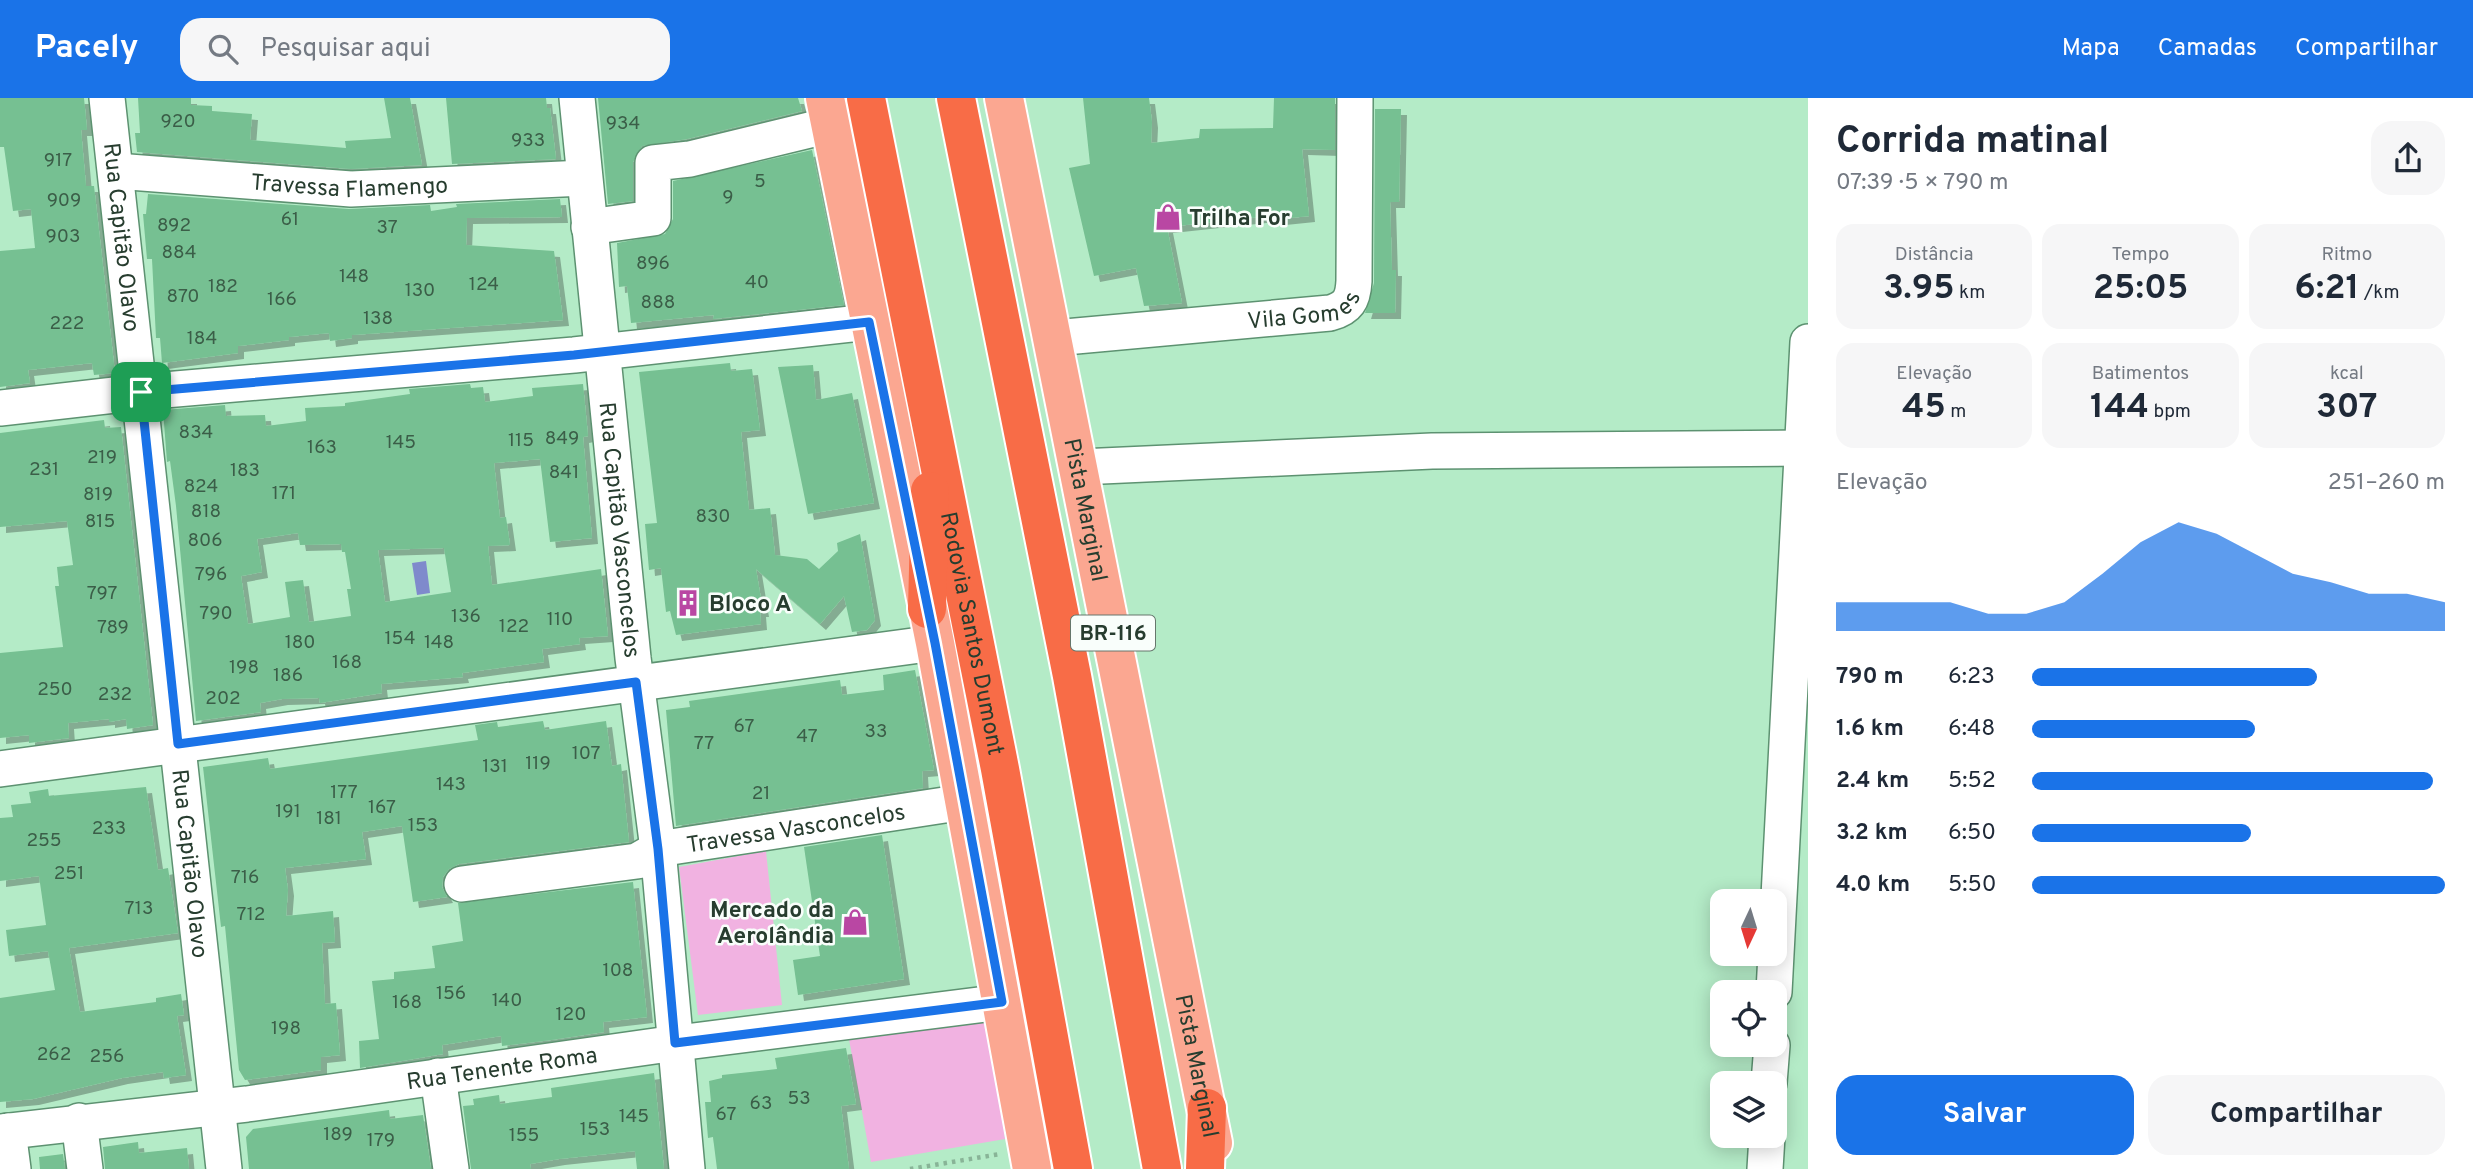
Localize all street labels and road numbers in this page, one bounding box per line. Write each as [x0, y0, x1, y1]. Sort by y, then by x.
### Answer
street label: Rua Capitão Olavo [95, 141, 144, 333]
street label: Travessa Flamengo [250, 169, 449, 206]
street label: Vila Gomes [1246, 288, 1369, 337]
street label: Rua Capitão Vasconcelos [590, 401, 645, 659]
street label: Pista Marginal [1055, 436, 1112, 585]
street label: Rodovia Santos Dumont [932, 510, 1009, 758]
road number: BR-116 [1071, 616, 1155, 650]
street label: Rua Capitão Olavo [163, 768, 213, 960]
street label: Travessa Vasconcelos [685, 799, 908, 861]
street label: Pista Marginal [1167, 992, 1224, 1141]
street label: Rua Tenente Roma [405, 1042, 600, 1098]

